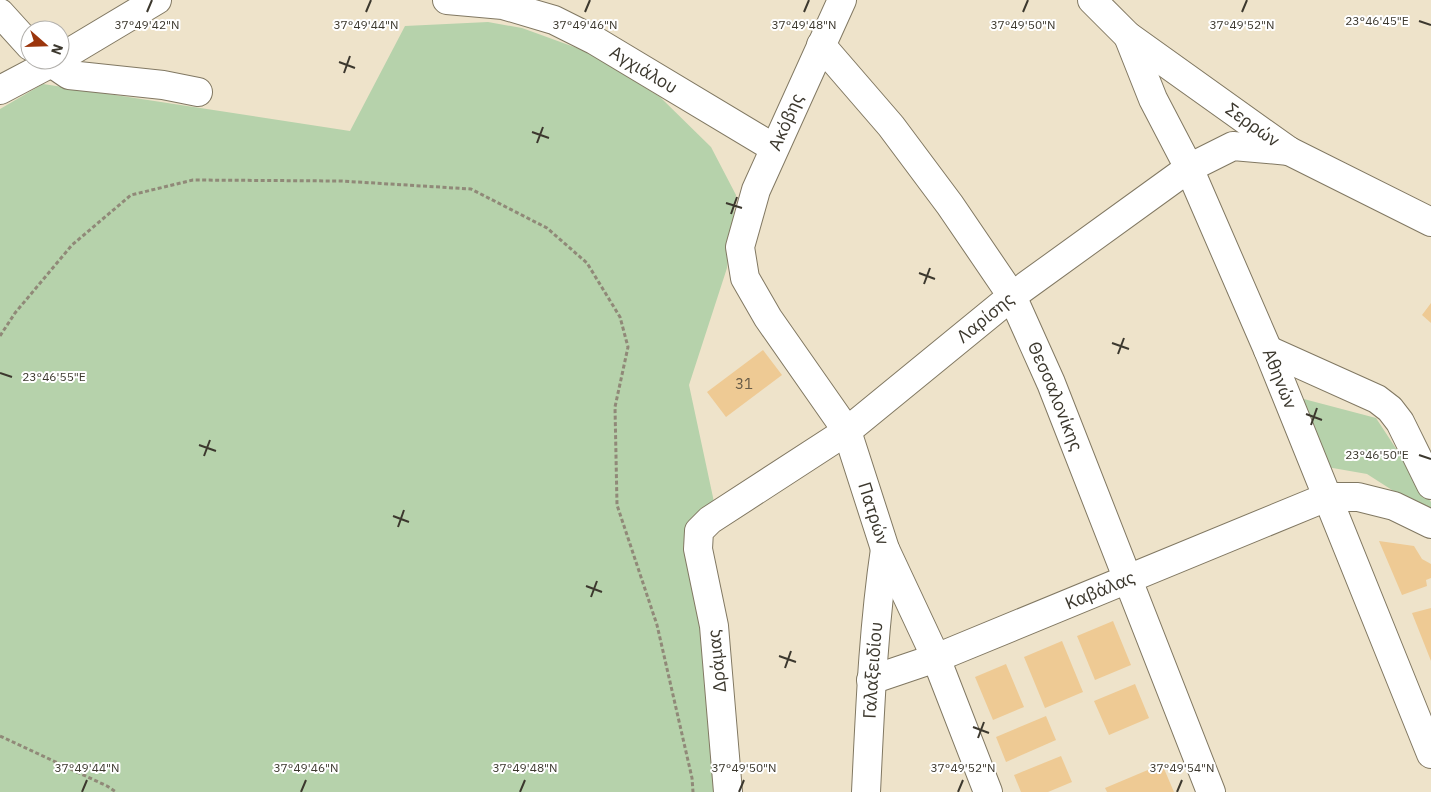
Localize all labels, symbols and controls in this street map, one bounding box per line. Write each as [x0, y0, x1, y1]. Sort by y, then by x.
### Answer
text: 23°46'45"E [1345, 13, 1409, 28]
text: 37°49'42"N [114, 17, 180, 32]
text: 37°49'44"N [333, 17, 399, 32]
text: 37°49'46"N [552, 17, 618, 32]
text: 37°49'48"N [771, 17, 837, 32]
text: 37°49'50"N [990, 17, 1056, 32]
text: 37°49'52"N [1209, 17, 1275, 32]
north arrow [20, 20, 70, 70]
street label: Αγχιάλου [606, 40, 682, 99]
text: N [47, 42, 67, 57]
street label: Ακόβης [763, 89, 808, 154]
street label: Σερρών [1221, 97, 1284, 152]
street label: Λαρίσης [952, 287, 1019, 348]
street label: Θεσσαλονίκης [1023, 338, 1089, 455]
street label: Αθηνών [1258, 345, 1303, 412]
text: 23°46'55"E [22, 369, 86, 384]
house number: 31 [735, 374, 753, 393]
text: 23°46'50"E [1345, 447, 1409, 462]
street label: Πατρών [853, 479, 895, 548]
street label: Καβάλας [1061, 565, 1139, 615]
street label: Γαλαξειδίου [858, 621, 887, 719]
street label: Δράμας [702, 628, 731, 694]
text: 37°49'44"N [54, 760, 120, 775]
text: 37°49'46"N [273, 760, 339, 775]
text: 37°49'48"N [492, 760, 558, 775]
text: 37°49'50"N [711, 760, 777, 775]
text: 37°49'52"N [930, 760, 996, 775]
text: 37°49'54"N [1149, 760, 1215, 775]

